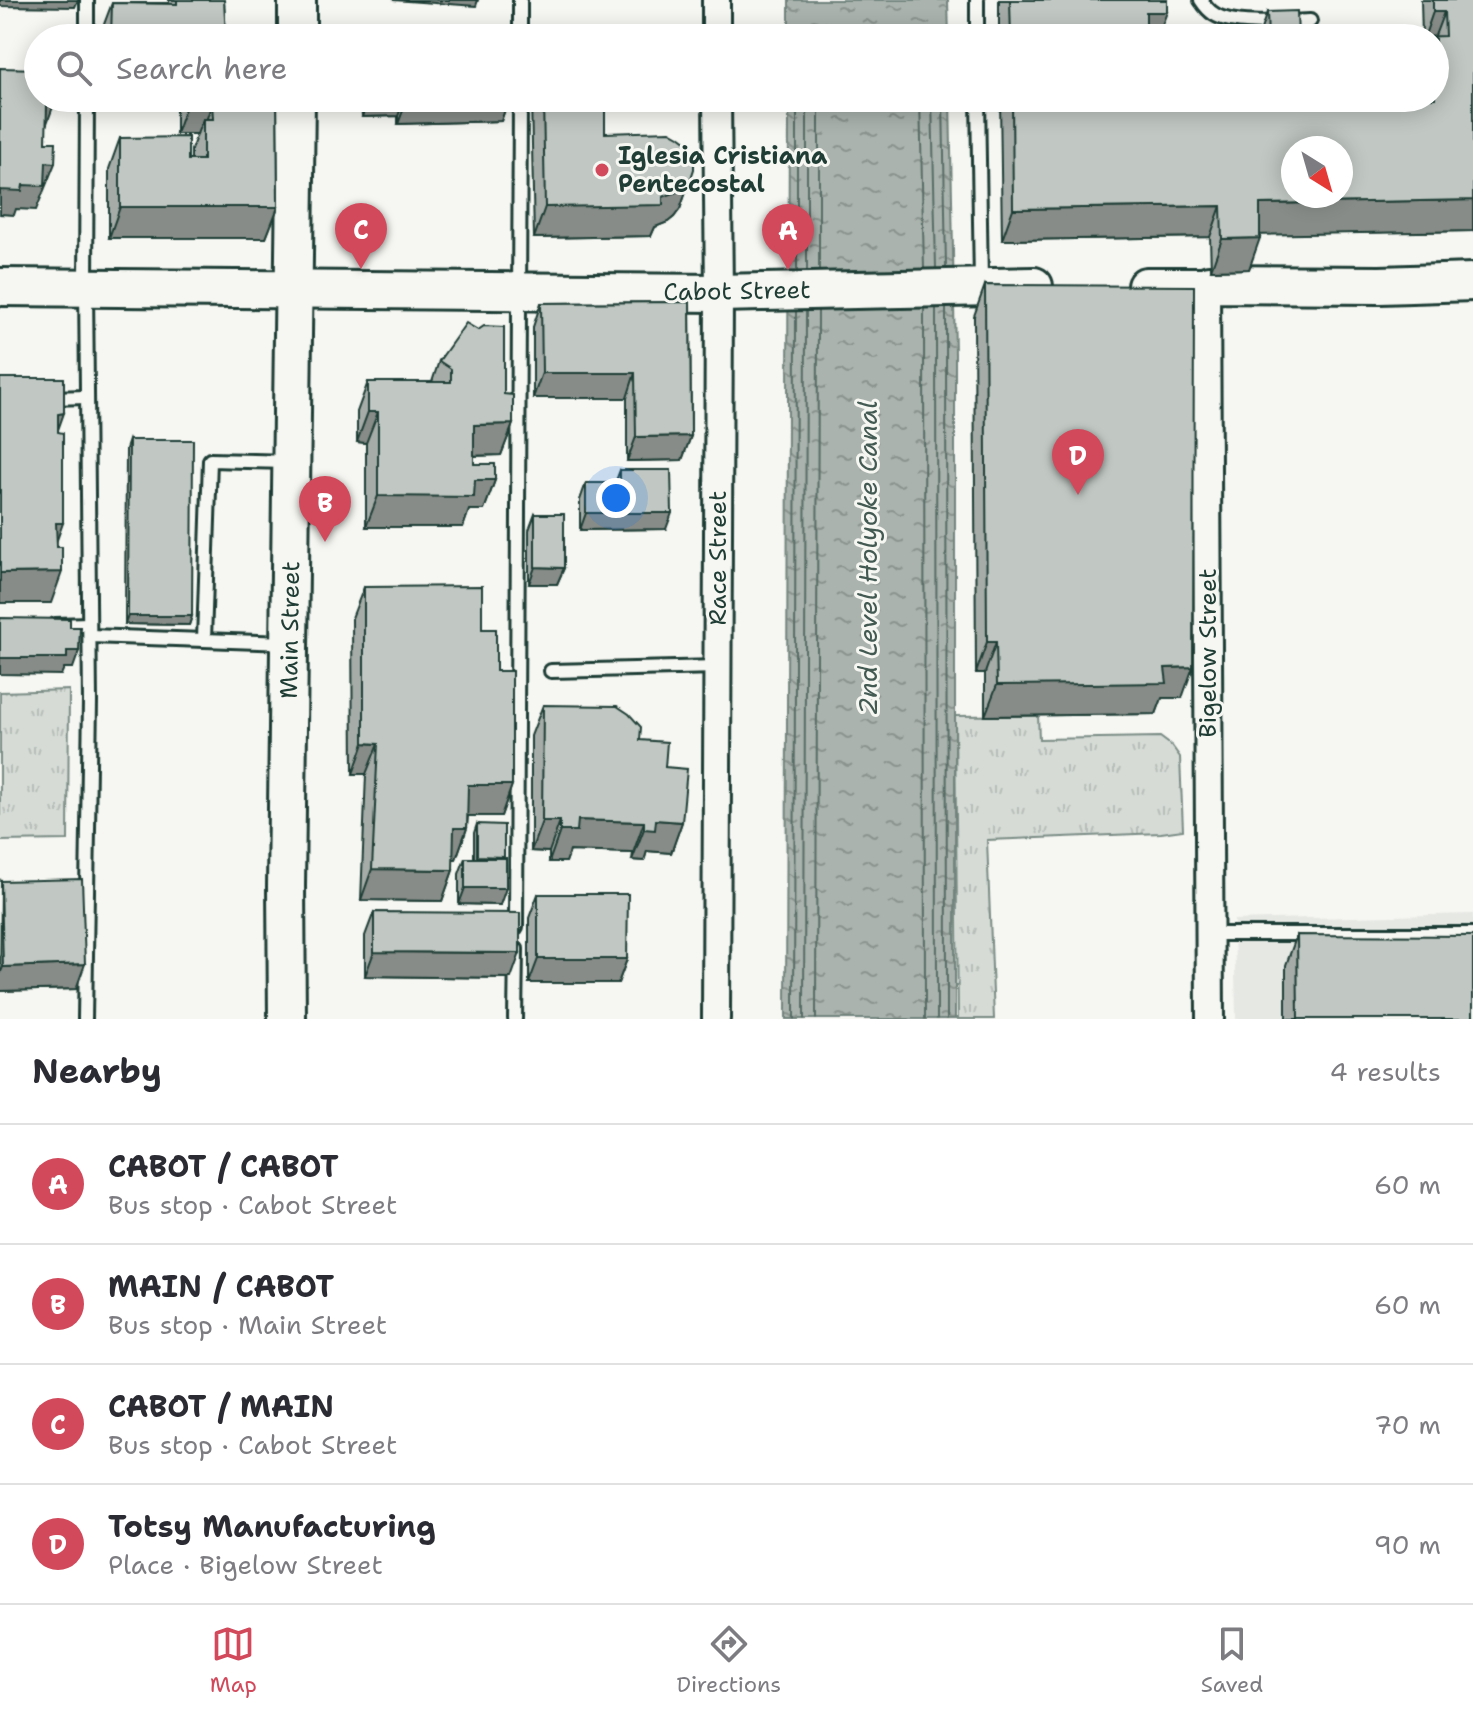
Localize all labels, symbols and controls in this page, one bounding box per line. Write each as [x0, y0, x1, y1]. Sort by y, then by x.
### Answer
search box [24, 24, 1449, 112]
icon: search [52, 46, 96, 90]
text: Search here [116, 48, 287, 89]
north arrow [1281, 136, 1353, 208]
place label: Iglesia Cristiana Pentecostal [618, 140, 828, 200]
marker: Iglesia Cristiana Pentecostal [593, 161, 611, 179]
pin: C [335, 203, 387, 269]
pin: A [762, 204, 814, 270]
street label: Cabot Street [663, 274, 811, 308]
water label: 2nd Level Holyoke Canal [850, 400, 885, 716]
pin: D [1052, 429, 1104, 495]
pin: B [299, 476, 351, 542]
your location [596, 478, 636, 518]
street label: Race Street [702, 491, 734, 625]
street label: Main Street [273, 561, 307, 699]
street label: Bigelow Street [1192, 568, 1224, 738]
text: Nearby [32, 1048, 162, 1094]
text: 4 results [1329, 1054, 1441, 1089]
text: CABOT / CABOT [108, 1146, 339, 1187]
text: A [48, 1167, 68, 1202]
text: 60 m [1374, 1167, 1441, 1202]
text: Bus stop · Cabot Street [108, 1187, 397, 1222]
text: MAIN / CABOT [108, 1266, 334, 1307]
text: B [50, 1287, 66, 1322]
text: 60 m [1374, 1287, 1441, 1322]
text: Bus stop · Main Street [108, 1307, 387, 1342]
text: CABOT / MAIN [108, 1386, 334, 1427]
text: C [50, 1407, 66, 1442]
text: 70 m [1374, 1407, 1441, 1442]
text: Bus stop · Cabot Street [108, 1427, 397, 1462]
text: Totsy Manufacturing [108, 1506, 436, 1547]
text: D [49, 1527, 67, 1562]
text: 90 m [1374, 1527, 1441, 1562]
text: Place · Bigelow Street [108, 1547, 383, 1582]
tab: Map [210, 1622, 257, 1699]
tab: Directions [676, 1622, 781, 1699]
tab: Saved [1201, 1622, 1263, 1699]

